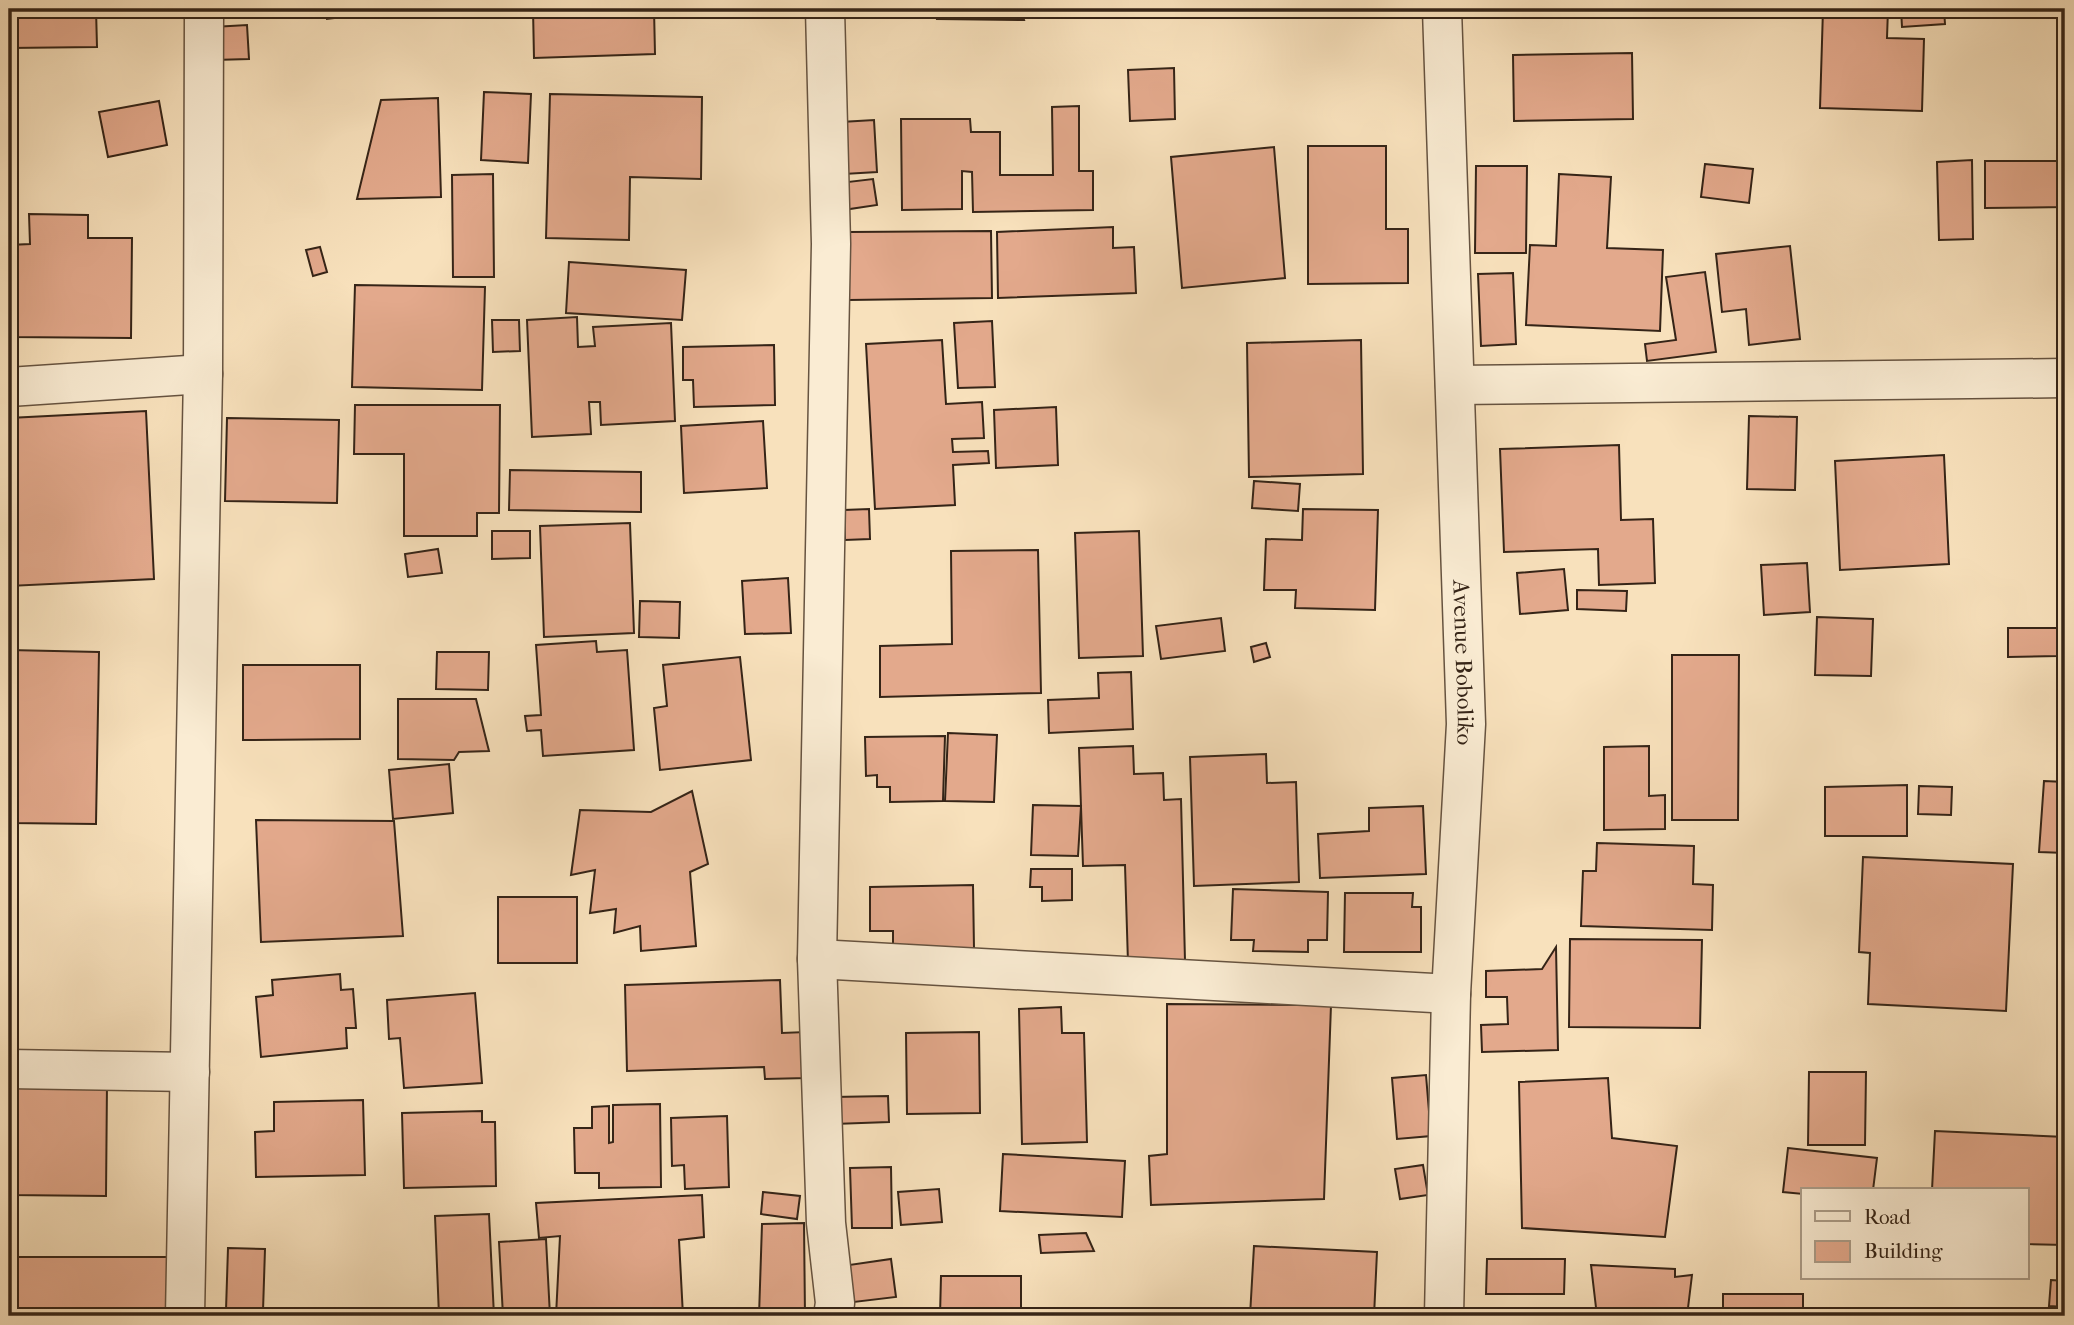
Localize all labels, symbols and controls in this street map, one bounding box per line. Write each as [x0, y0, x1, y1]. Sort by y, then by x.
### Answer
street label: Avenue Boboliko [1448, 578, 1480, 746]
legend [1801, 1188, 2028, 1280]
text: Road [1864, 1205, 1911, 1229]
text: Building [1864, 1239, 1943, 1263]

